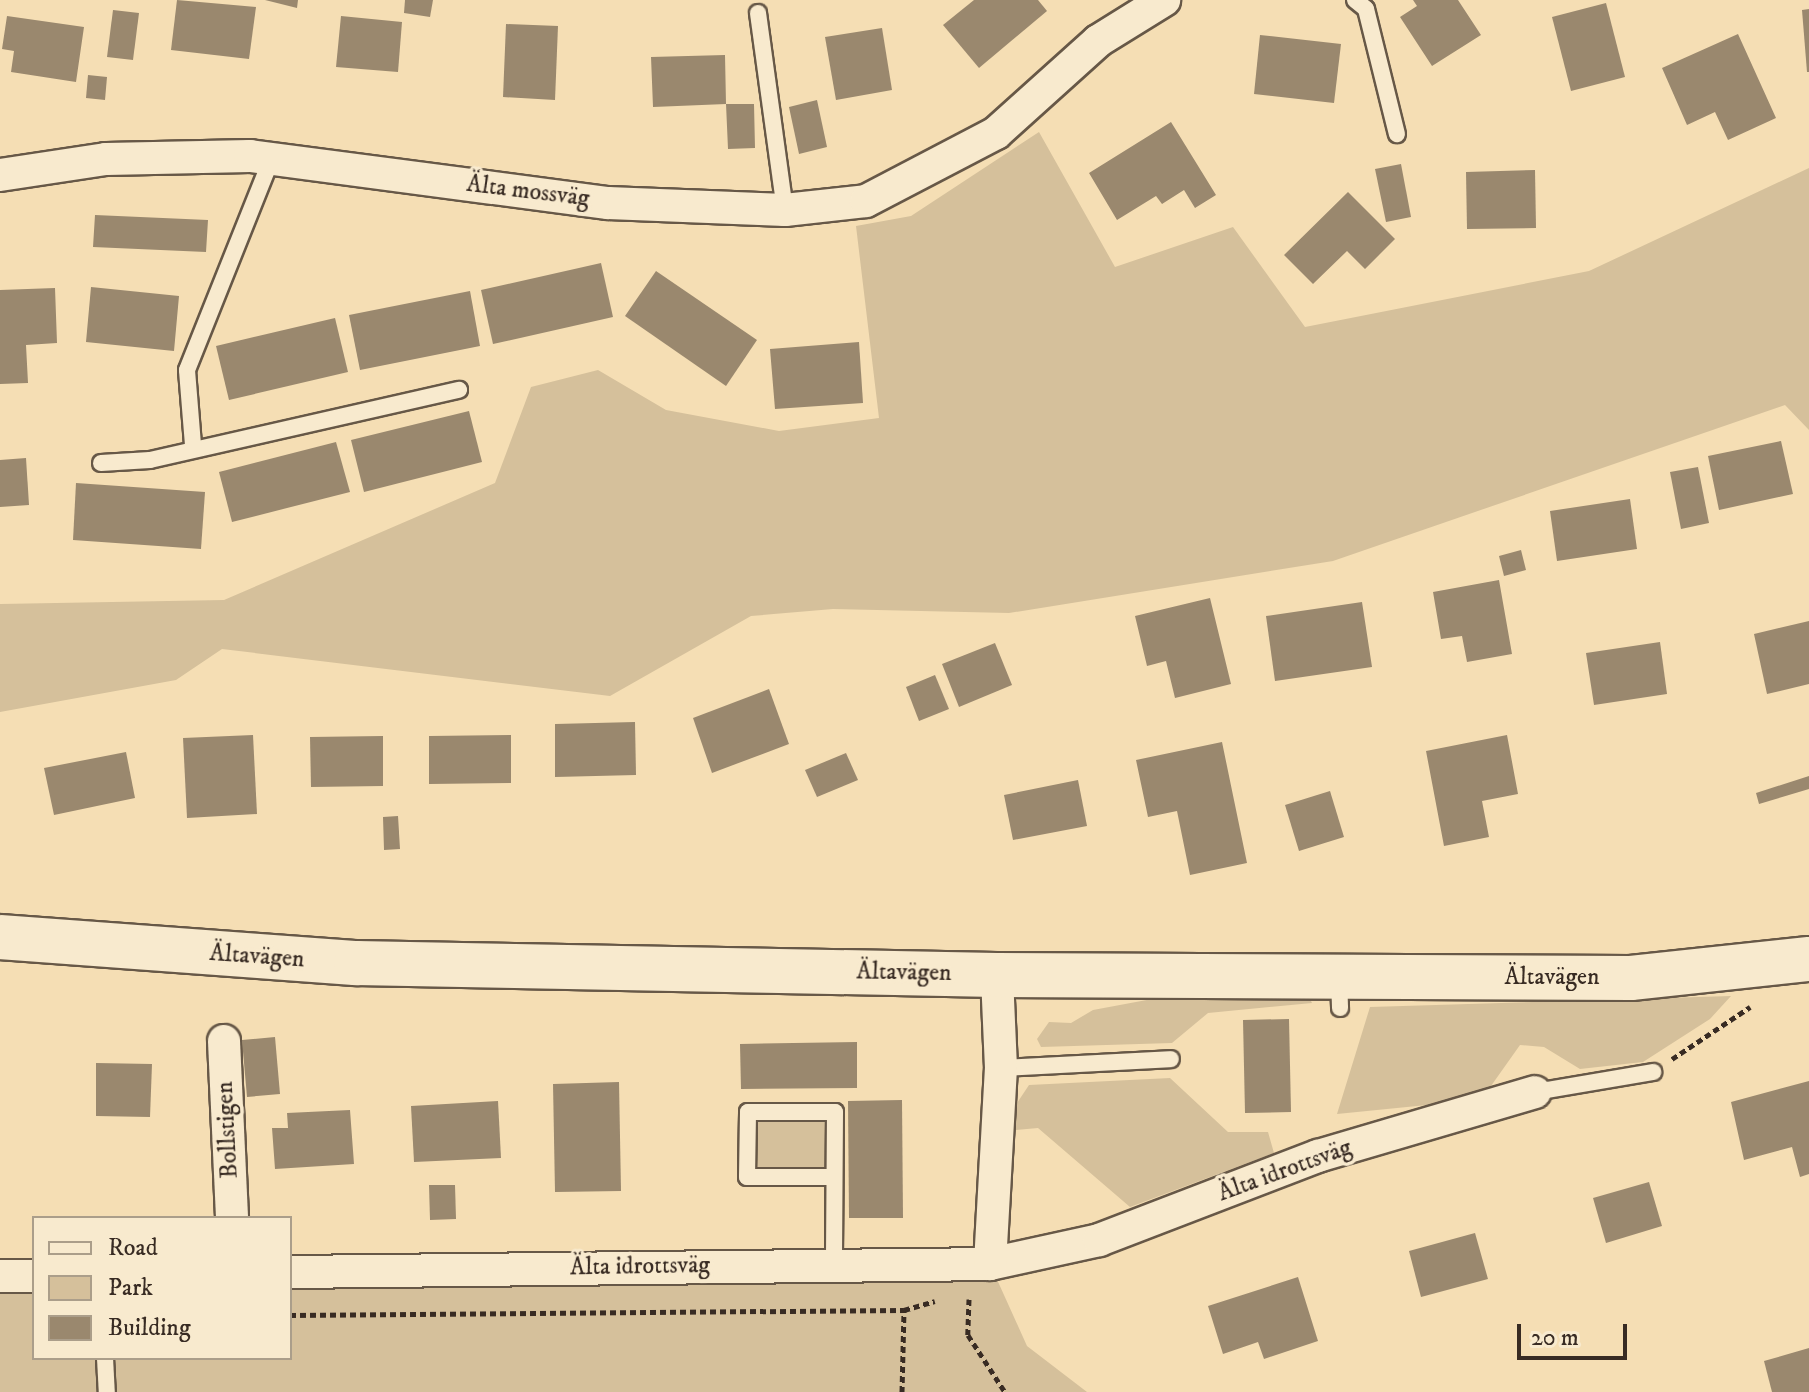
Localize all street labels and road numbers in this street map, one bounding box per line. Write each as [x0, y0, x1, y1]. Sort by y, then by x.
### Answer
street label: Älta mossväg [465, 170, 591, 214]
street label: Ältavägen [209, 939, 305, 975]
street label: Ältavägen [856, 958, 952, 988]
street label: Ältavägen [1504, 964, 1600, 992]
street label: Bollstigen [211, 1081, 245, 1179]
street label: Älta idrottsväg [1214, 1134, 1356, 1208]
street label: Älta idrottsväg [570, 1251, 710, 1283]

